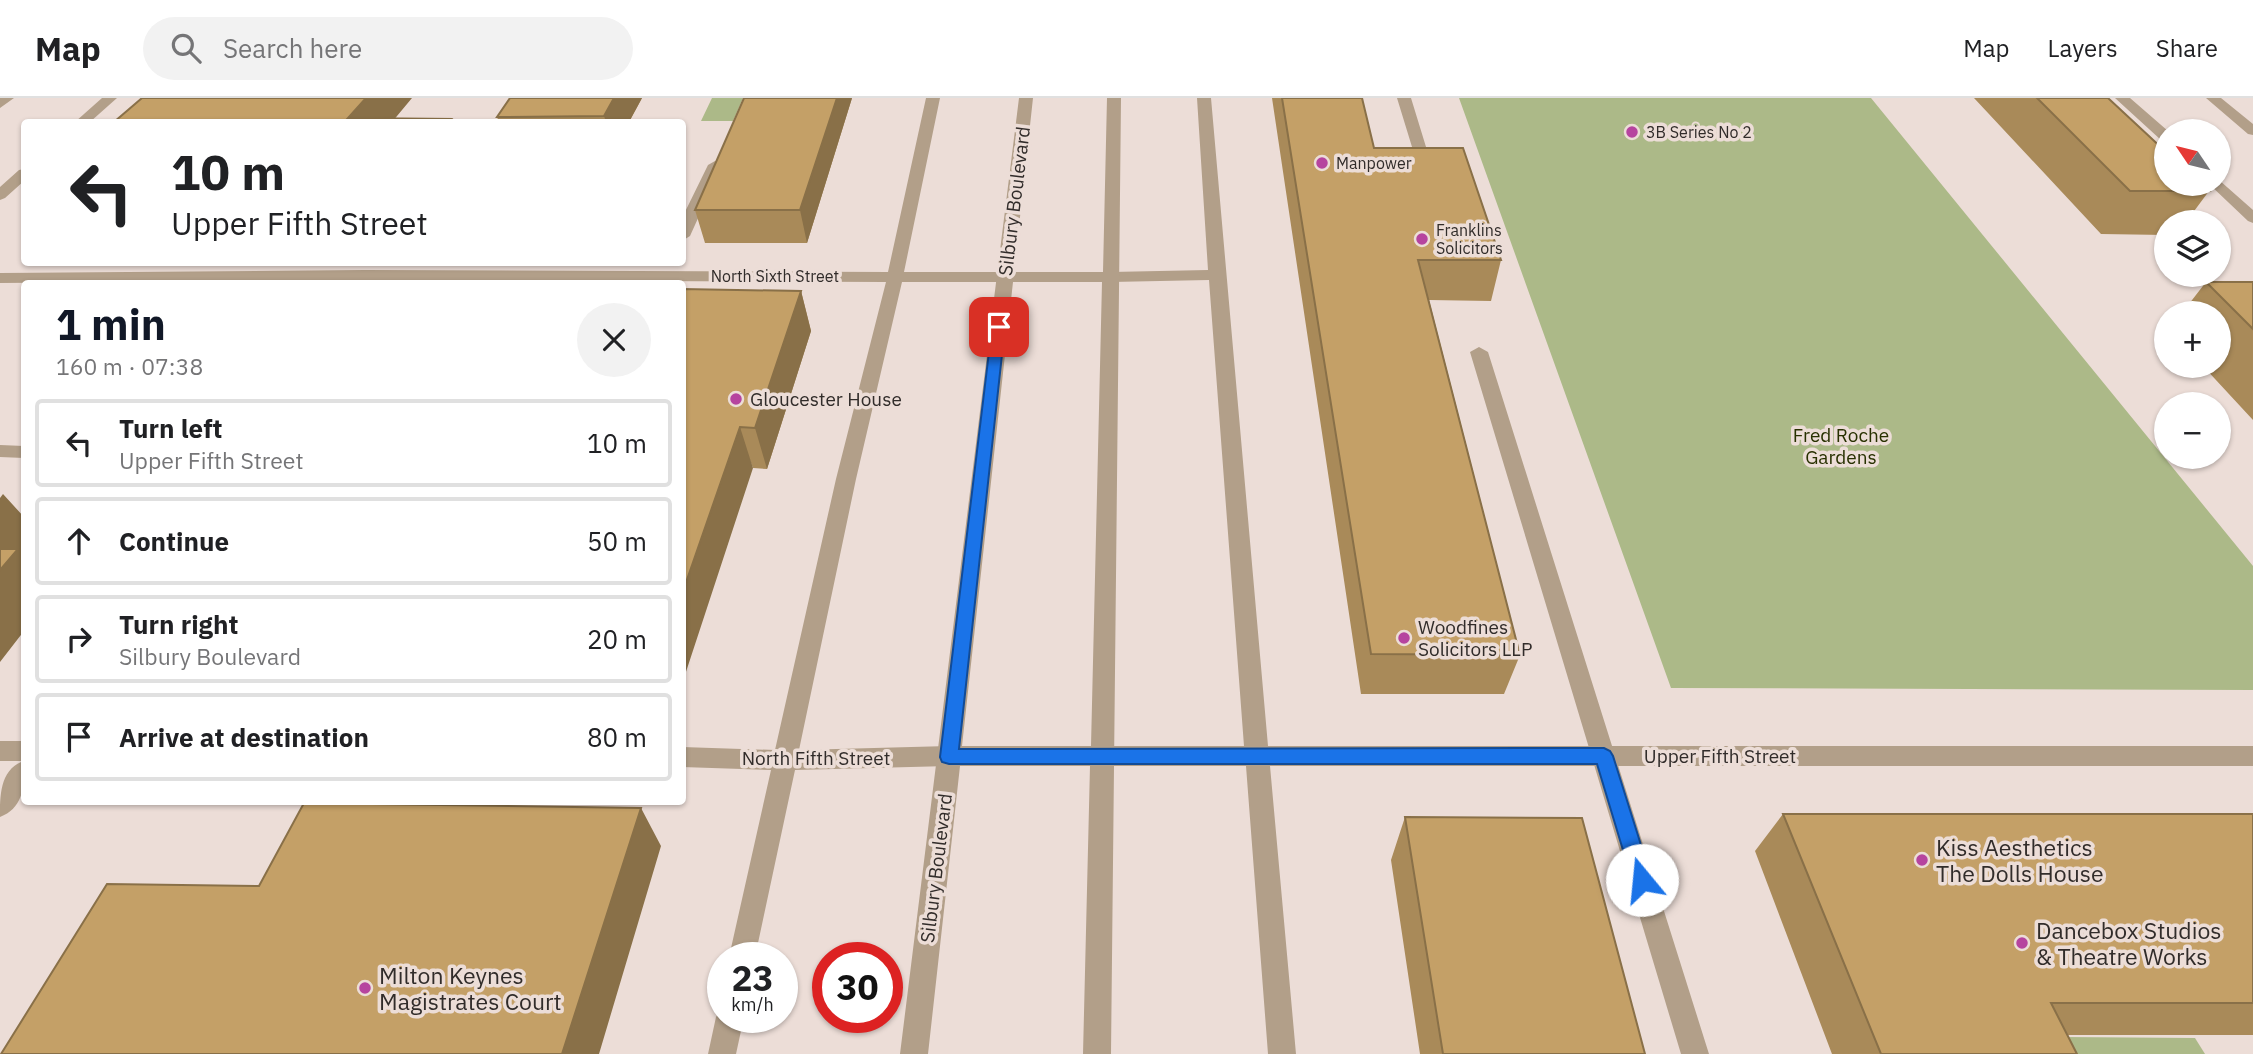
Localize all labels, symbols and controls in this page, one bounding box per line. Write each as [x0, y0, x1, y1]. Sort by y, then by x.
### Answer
search box [143, 17, 633, 80]
text: Map [35, 27, 101, 70]
icon: search [167, 29, 205, 67]
text: Search here [223, 31, 362, 65]
text: Map [1963, 32, 2010, 64]
text: Layers [2048, 32, 2118, 64]
text: Share [2156, 32, 2218, 64]
north arrow [2154, 119, 2231, 196]
map controls [2154, 119, 2231, 469]
place label: 3B Series No 2 [1646, 122, 1752, 142]
marker: 3B Series No 2 [1624, 124, 1640, 140]
street label: Silbury Boulevard [993, 125, 1035, 277]
text: 10 m [171, 140, 285, 203]
icon: left [56, 147, 147, 238]
place label: Manpower [1336, 153, 1412, 173]
marker: Manpower [1314, 155, 1330, 171]
text: Upper Fifth Street [171, 202, 428, 244]
button: layers [2154, 210, 2231, 287]
place label: Franklins Solicitors [1436, 220, 1503, 258]
marker: Franklins Solicitors [1414, 231, 1430, 247]
street label: North Sixth Street [711, 266, 839, 286]
text: 1 min [56, 297, 166, 352]
pin [969, 297, 1029, 357]
button: + [2154, 301, 2231, 378]
button: close [577, 303, 651, 377]
icon: arrive [980, 308, 1018, 346]
text: 160 m · 07:38 [56, 351, 203, 381]
place label: Gloucester House [750, 387, 902, 411]
marker: Gloucester House [728, 391, 744, 407]
button: − [2154, 392, 2231, 469]
text: Turn left [119, 411, 222, 445]
park label: Fred Roche Gardens [1793, 423, 1889, 469]
icon: left [60, 424, 98, 462]
text: 10 m [587, 426, 647, 460]
text: Upper Fifth Street [119, 445, 303, 475]
icon: ahead [60, 522, 98, 560]
text: Continue [119, 524, 229, 558]
text: 50 m [587, 524, 647, 558]
text: Turn right [119, 607, 238, 641]
place label: Woodfines Solicitors LLP [1418, 615, 1532, 661]
icon: right [60, 620, 98, 658]
text: 20 m [587, 622, 647, 656]
marker: Woodfines Solicitors LLP [1396, 630, 1412, 646]
text: Silbury Boulevard [119, 641, 301, 671]
icon: arrive [60, 718, 98, 756]
text: Arrive at destination [119, 720, 369, 754]
text: 80 m [587, 720, 647, 754]
street label: Upper Fifth Street [1644, 744, 1796, 768]
street label: North Fifth Street [742, 746, 890, 770]
street label: Silbury Boulevard [915, 792, 957, 944]
place label: Kiss Aesthetics The Dolls House [1936, 832, 2104, 888]
position arrow [1605, 843, 1679, 917]
marker: Kiss Aesthetics The Dolls House [1914, 852, 1930, 868]
place label: Dancebox Studios & Theatre Works [2036, 915, 2222, 971]
marker: Dancebox Studios & Theatre Works [2014, 935, 2030, 951]
speed limit sign: 30 [812, 942, 903, 1033]
text: 23 [731, 955, 774, 1001]
place label: Milton Keynes Magistrates Court [379, 960, 562, 1016]
marker: Milton Keynes Magistrates Court [357, 980, 373, 996]
text: km/h [731, 993, 774, 1016]

